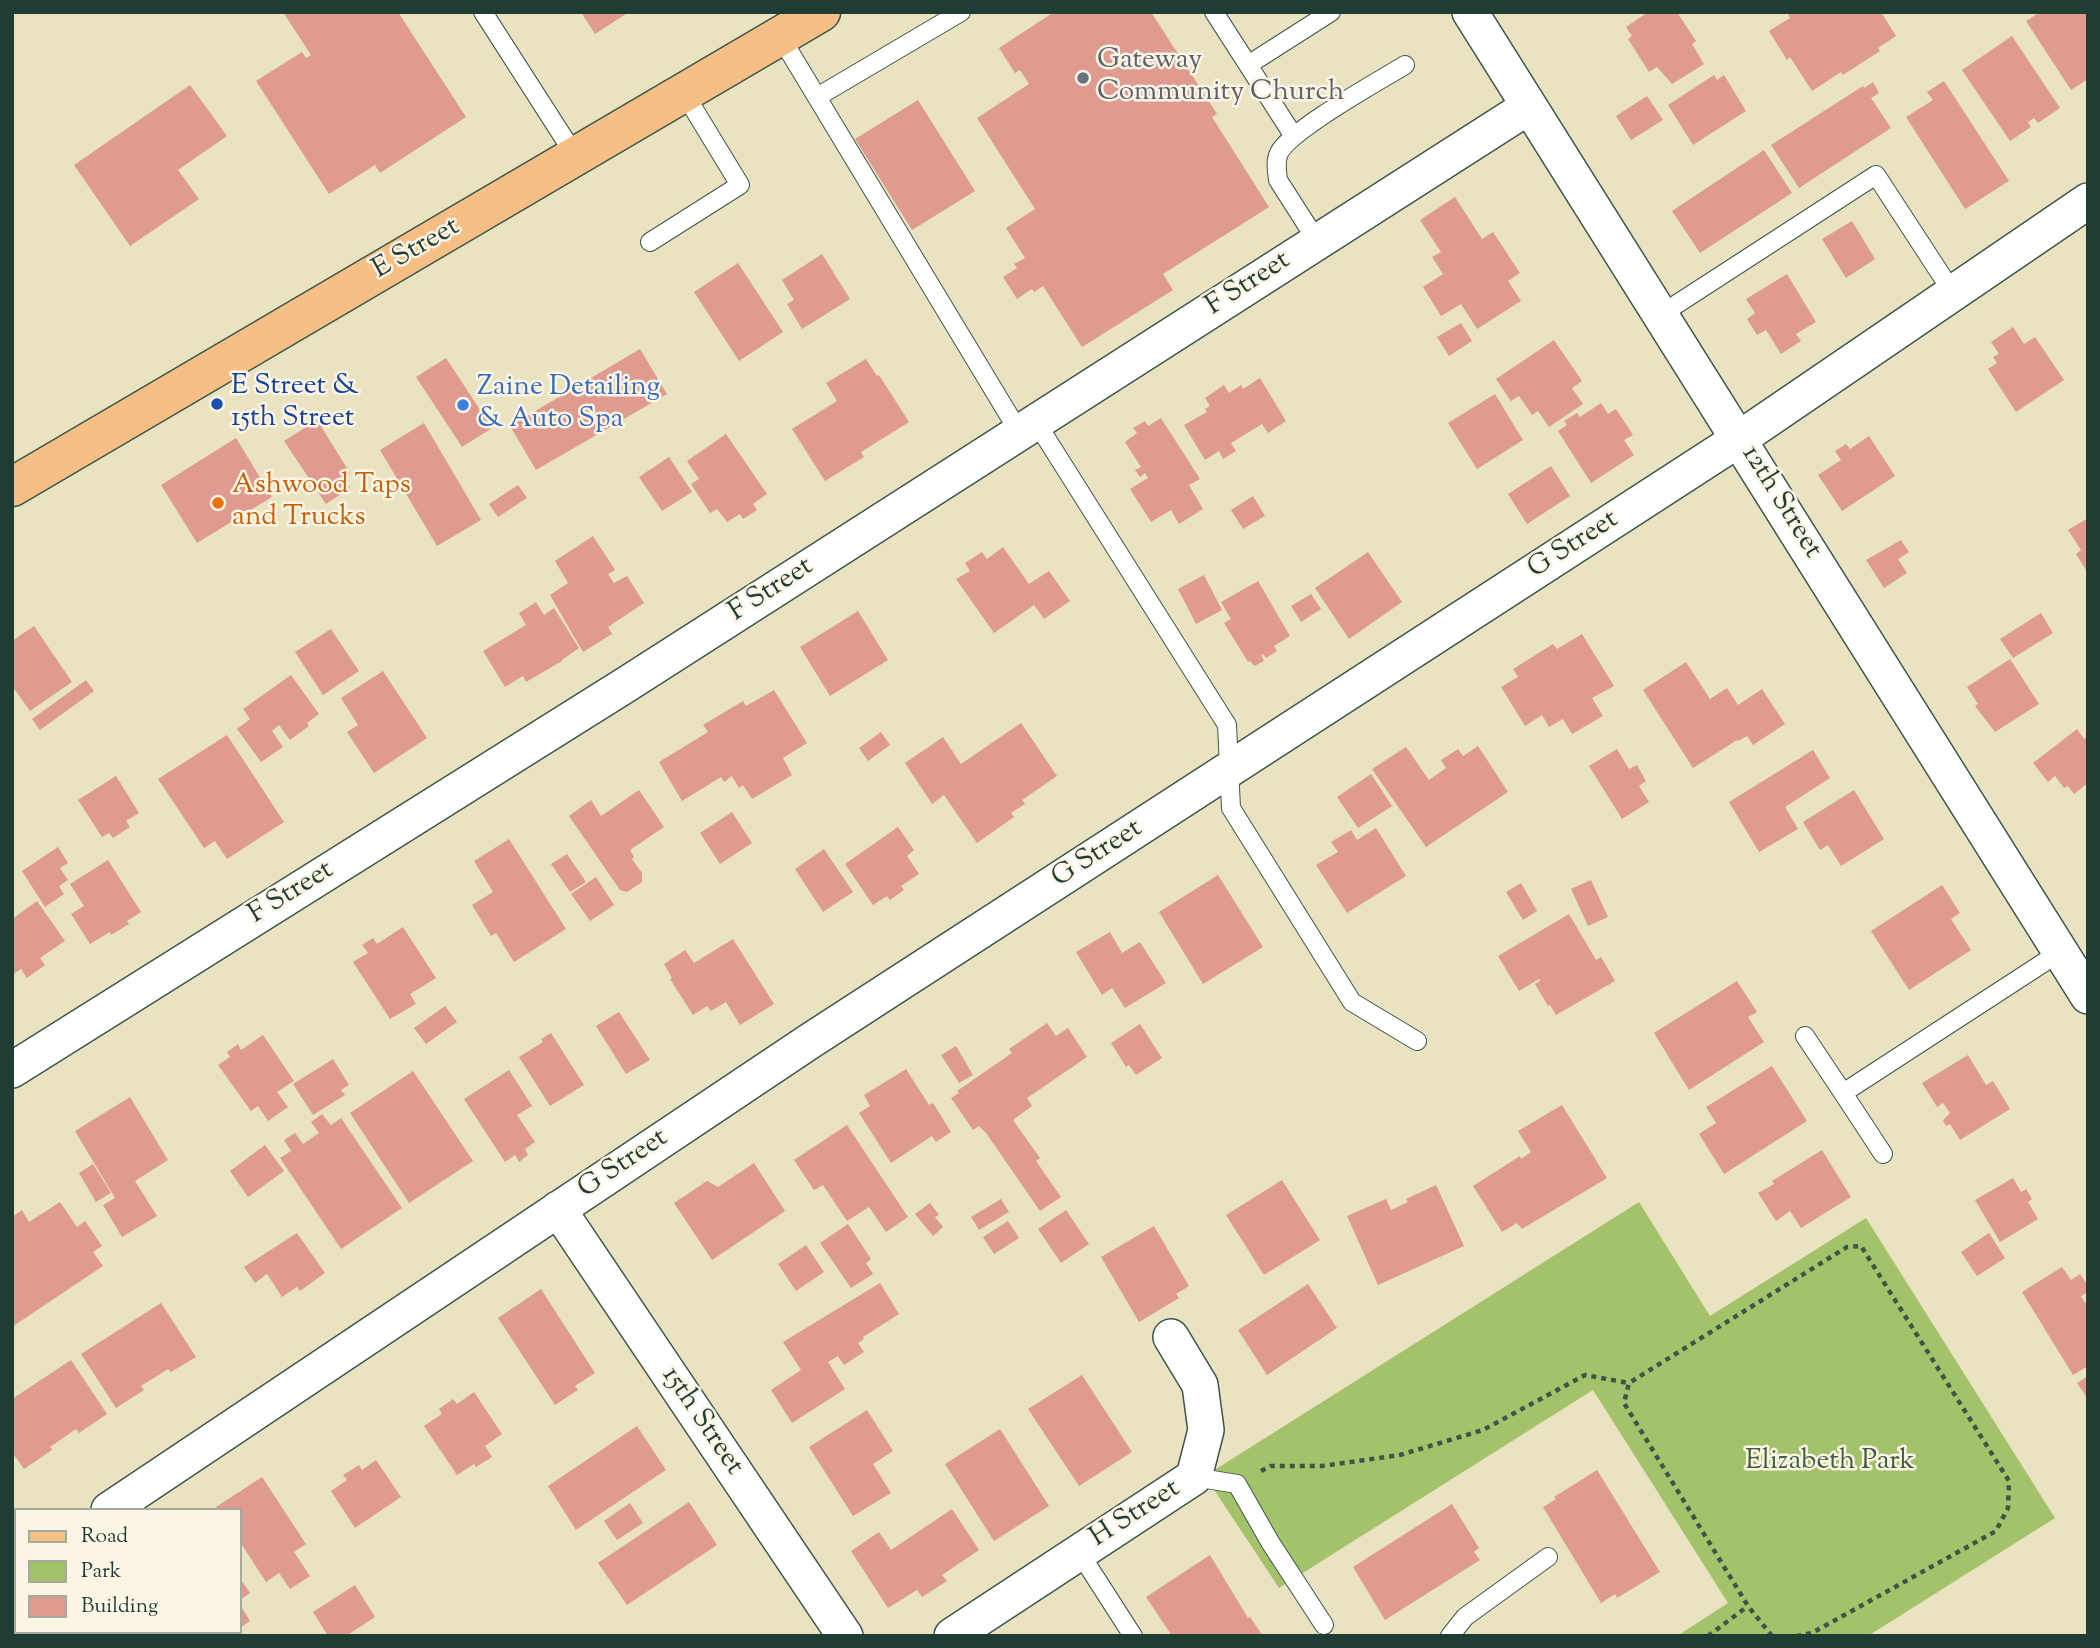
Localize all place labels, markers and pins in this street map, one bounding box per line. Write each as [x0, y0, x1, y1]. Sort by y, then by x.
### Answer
place label: Gateway Community Church [1097, 45, 1344, 111]
marker: Gateway Community Church [1075, 70, 1091, 86]
place label: E Street & 15th Street [231, 371, 359, 437]
place label: Zaine Detailing & Auto Spa [477, 372, 660, 438]
marker: E Street & 15th Street [209, 396, 225, 412]
marker: Zaine Detailing & Auto Spa [455, 397, 471, 413]
place label: Ashwood Taps and Trucks [232, 470, 411, 536]
marker: Ashwood Taps and Trucks [210, 495, 226, 511]

